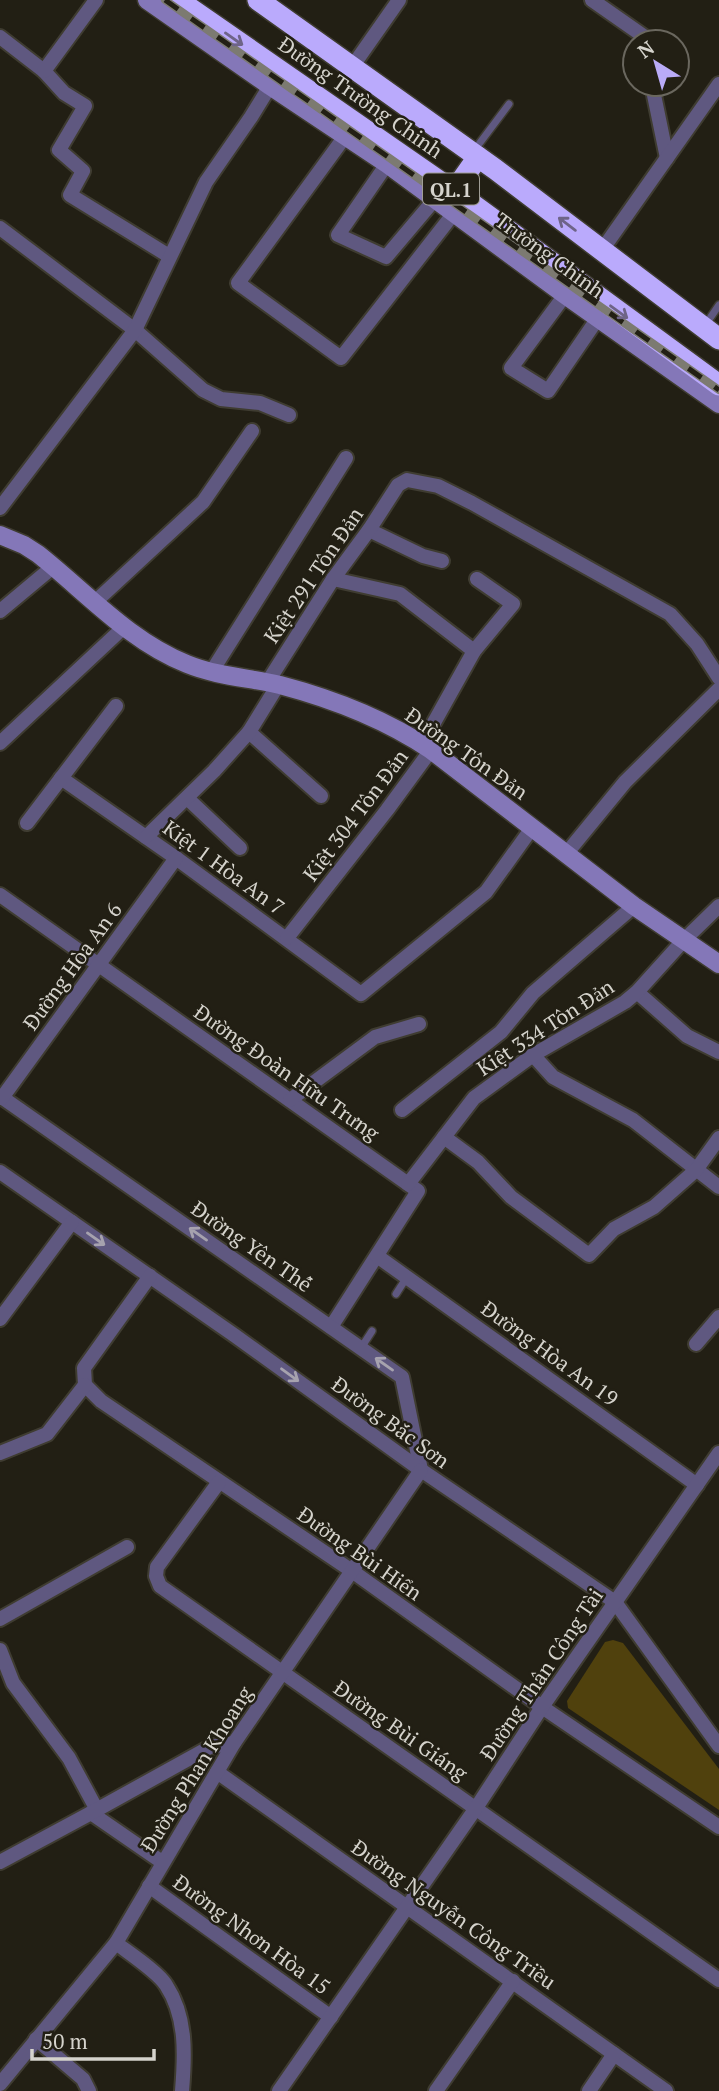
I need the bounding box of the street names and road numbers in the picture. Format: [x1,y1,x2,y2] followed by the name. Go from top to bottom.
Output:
[273,30,449,164] street label: Đường Trường Chinh
[423,174,479,204] road number: QL.1
[490,206,610,304] street label: Trường Chinh
[257,501,369,648] street label: Kiệt 291 Tôn Đản
[400,700,534,806] street label: Đường Tôn Đản
[296,743,414,887] street label: Kiệt 304 Tôn Đản
[158,813,290,921] street label: Kiệt 1 Hòa An 7
[16,897,128,1035] street label: Đường Hòa An 6
[471,972,619,1082] street label: Kiệt 334 Tôn Đản
[189,997,386,1147] street label: Đường Đoàn Hữu Trưng
[186,1194,318,1298] street label: Đường Yên Thế
[476,1294,624,1412] street label: Đường Hòa An 19
[326,1370,456,1475] street label: Đường Bắc Sơn
[292,1500,428,1607] street label: Đường Bùi Hiển
[473,1582,609,1766] street label: Đường Thân Công Tài
[329,1673,474,1787] street label: Đường Bùi Giáng
[134,1680,259,1857] street label: Đường Phan Khoang
[346,1833,562,1995] street label: Đường Nguyễn Công Triều
[168,1868,336,2000] street label: Đường Nhơn Hòa 15

